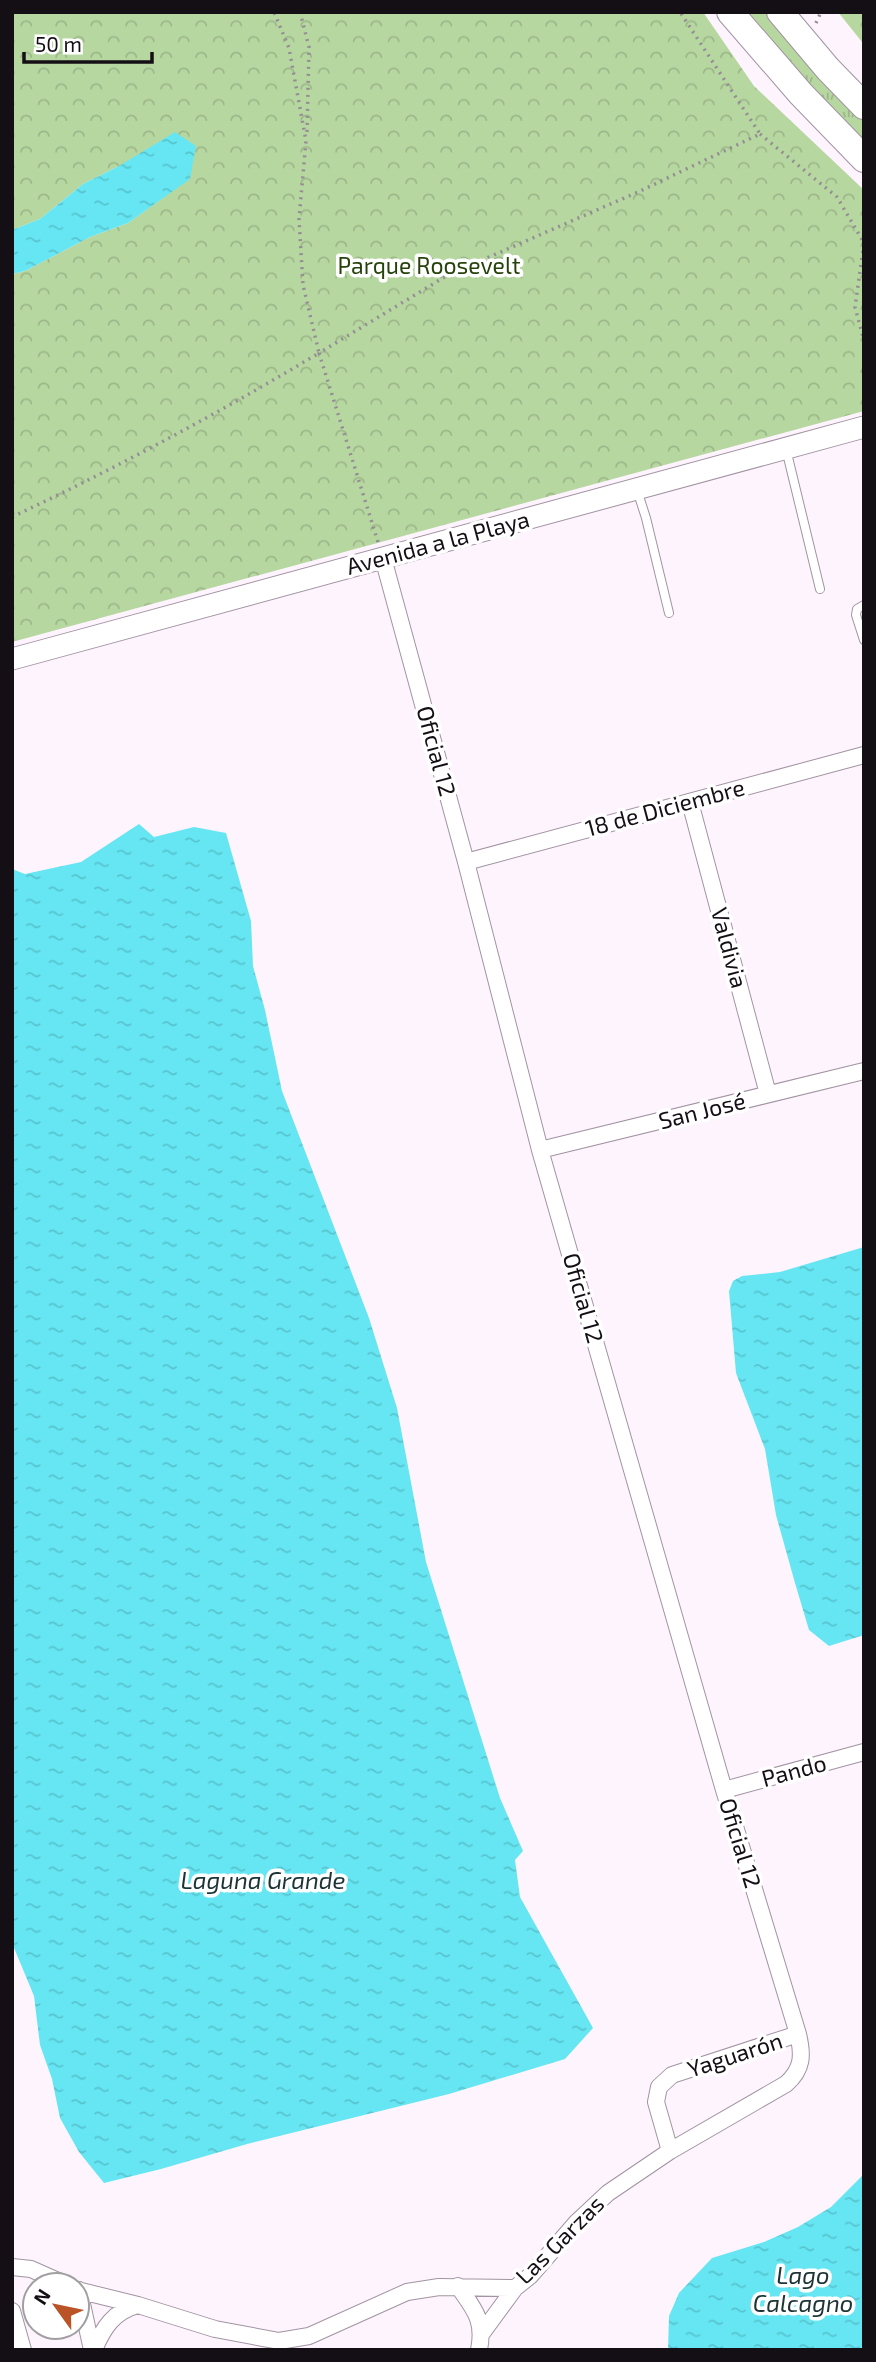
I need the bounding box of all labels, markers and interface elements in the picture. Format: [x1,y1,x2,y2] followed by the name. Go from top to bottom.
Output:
[24,21,152,65] scale bar
[35,31,82,56] text: 50 m
[338,251,521,279] park label: Parque Roosevelt
[343,504,532,580] street label: Avenida a la Playa
[411,703,462,799] street label: Oficial 12
[582,772,747,842] street label: 18 de Diciembre
[706,904,754,991] street label: Valdivia
[655,1086,748,1134] street label: San José
[558,1249,610,1346] street label: Oficial 12
[758,1748,829,1792] street label: Pando
[714,1794,768,1891] street label: Oficial 12
[181,1865,346,1894] water label: Laguna Grande
[684,2026,786,2083] street label: Yaguarón
[509,2189,609,2289] street label: Las Garzas
[753,2260,853,2317] water label: Lago Calcagno
[21,2271,91,2341] north arrow
[28,2284,55,2308] text: N

